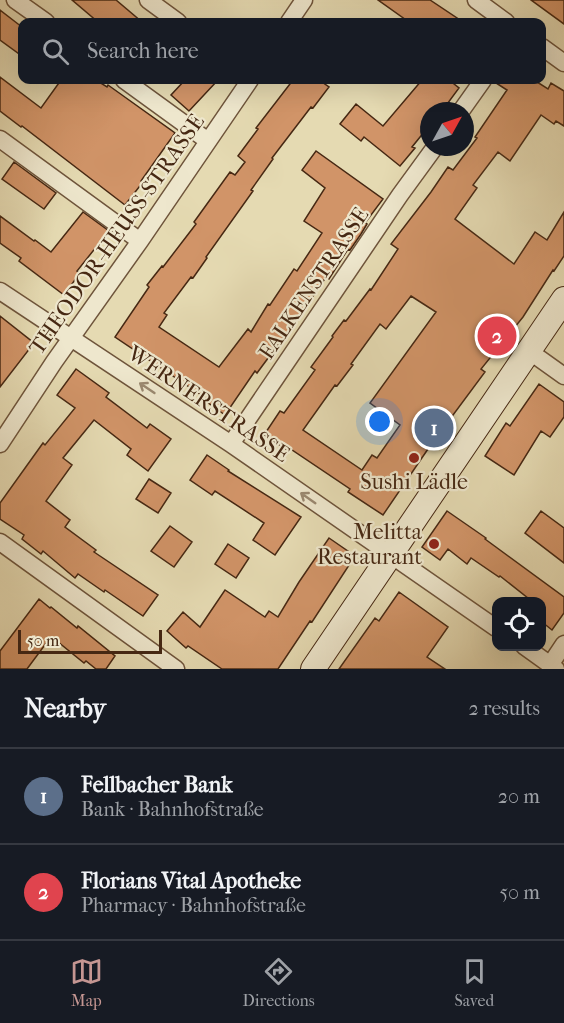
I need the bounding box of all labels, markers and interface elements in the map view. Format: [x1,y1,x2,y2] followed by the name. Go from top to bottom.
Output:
[18,18,546,84] search box
[39,35,72,68] icon: search
[87,38,199,64] text: Search here
[420,102,474,156] north arrow
[24,109,210,360] street label: THEODOR-HEUSS-STRASSE
[253,203,374,364] street label: FALKENSTRASSE
[478,314,516,358] pin: 2
[122,339,294,468] street label: WERNERSTRASSE
[139,382,156,394] one-way arrow
[414,406,454,450] pin: 1
[365,407,394,436] your location
[407,451,421,465] marker: Sushi Lädle
[360,469,468,495] place label: Sushi Lädle
[301,492,317,504] one-way arrow
[317,519,423,570] place label: Melitta Restaurant
[427,537,441,551] marker: Melitta Restaurant
[492,597,546,651] map controls
[492,597,546,651] button: locate
[18,627,162,654] scale bar
[27,631,59,650] text: 50 m
[24,693,106,724] text: Nearby
[469,697,540,720] text: 2 results
[81,772,233,798] text: Fellbacher Bank
[40,785,47,808] text: 1
[498,785,540,808] text: 20 m
[81,798,264,821] text: Bank · Bahnhofstraße
[81,868,301,894] text: Florians Vital Apotheke
[38,881,49,904] text: 2
[499,881,540,904] text: 50 m
[81,894,306,917] text: Pharmacy · Bahnhofstraße
[70,955,103,1010] tab: Map
[243,955,315,1010] tab: Directions
[454,955,494,1010] tab: Saved

